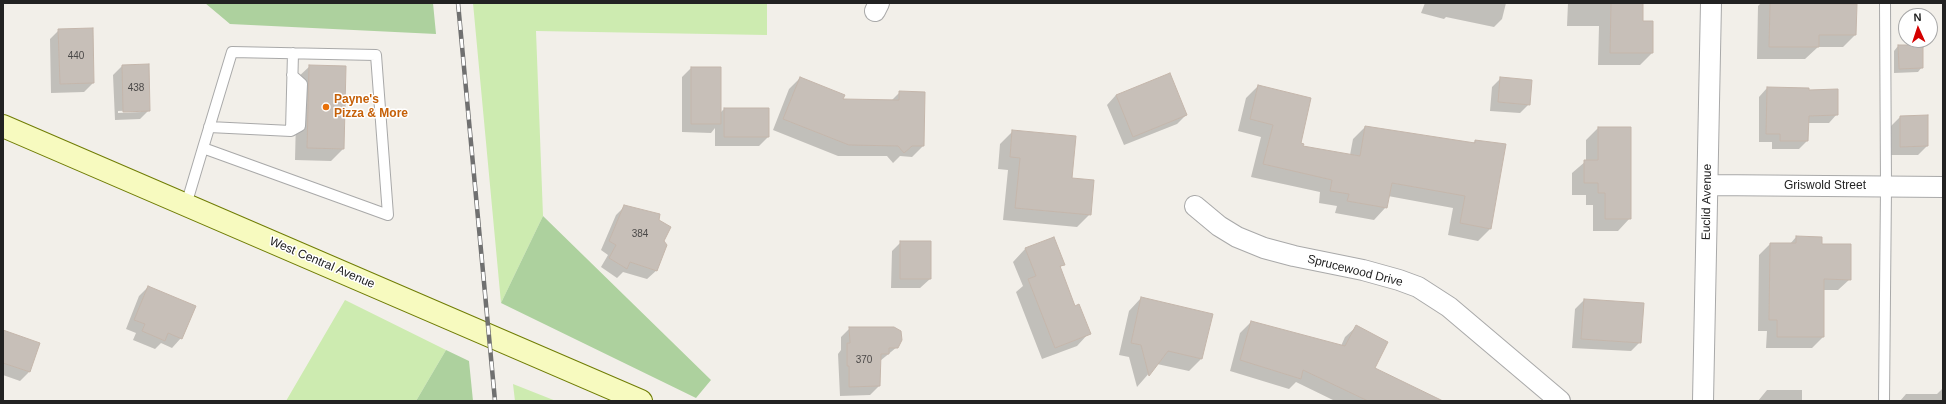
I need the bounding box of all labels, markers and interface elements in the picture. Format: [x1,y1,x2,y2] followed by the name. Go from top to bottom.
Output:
[1898,8,1938,48] north arrow
[1913,11,1922,23] text: N
[68,50,84,62] house number: 440
[128,82,144,94] house number: 438
[334,93,408,121] place label: Payne's Pizza & More
[321,102,331,112] marker: Payne's Pizza & More
[1699,164,1715,240] street label: Euclid Avenue
[1784,179,1866,193] street label: Griswold Street
[632,228,648,240] house number: 384
[267,234,377,292] street label: West Central Avenue
[1306,252,1404,290] street label: Sprucewood Drive
[856,354,872,366] house number: 370

